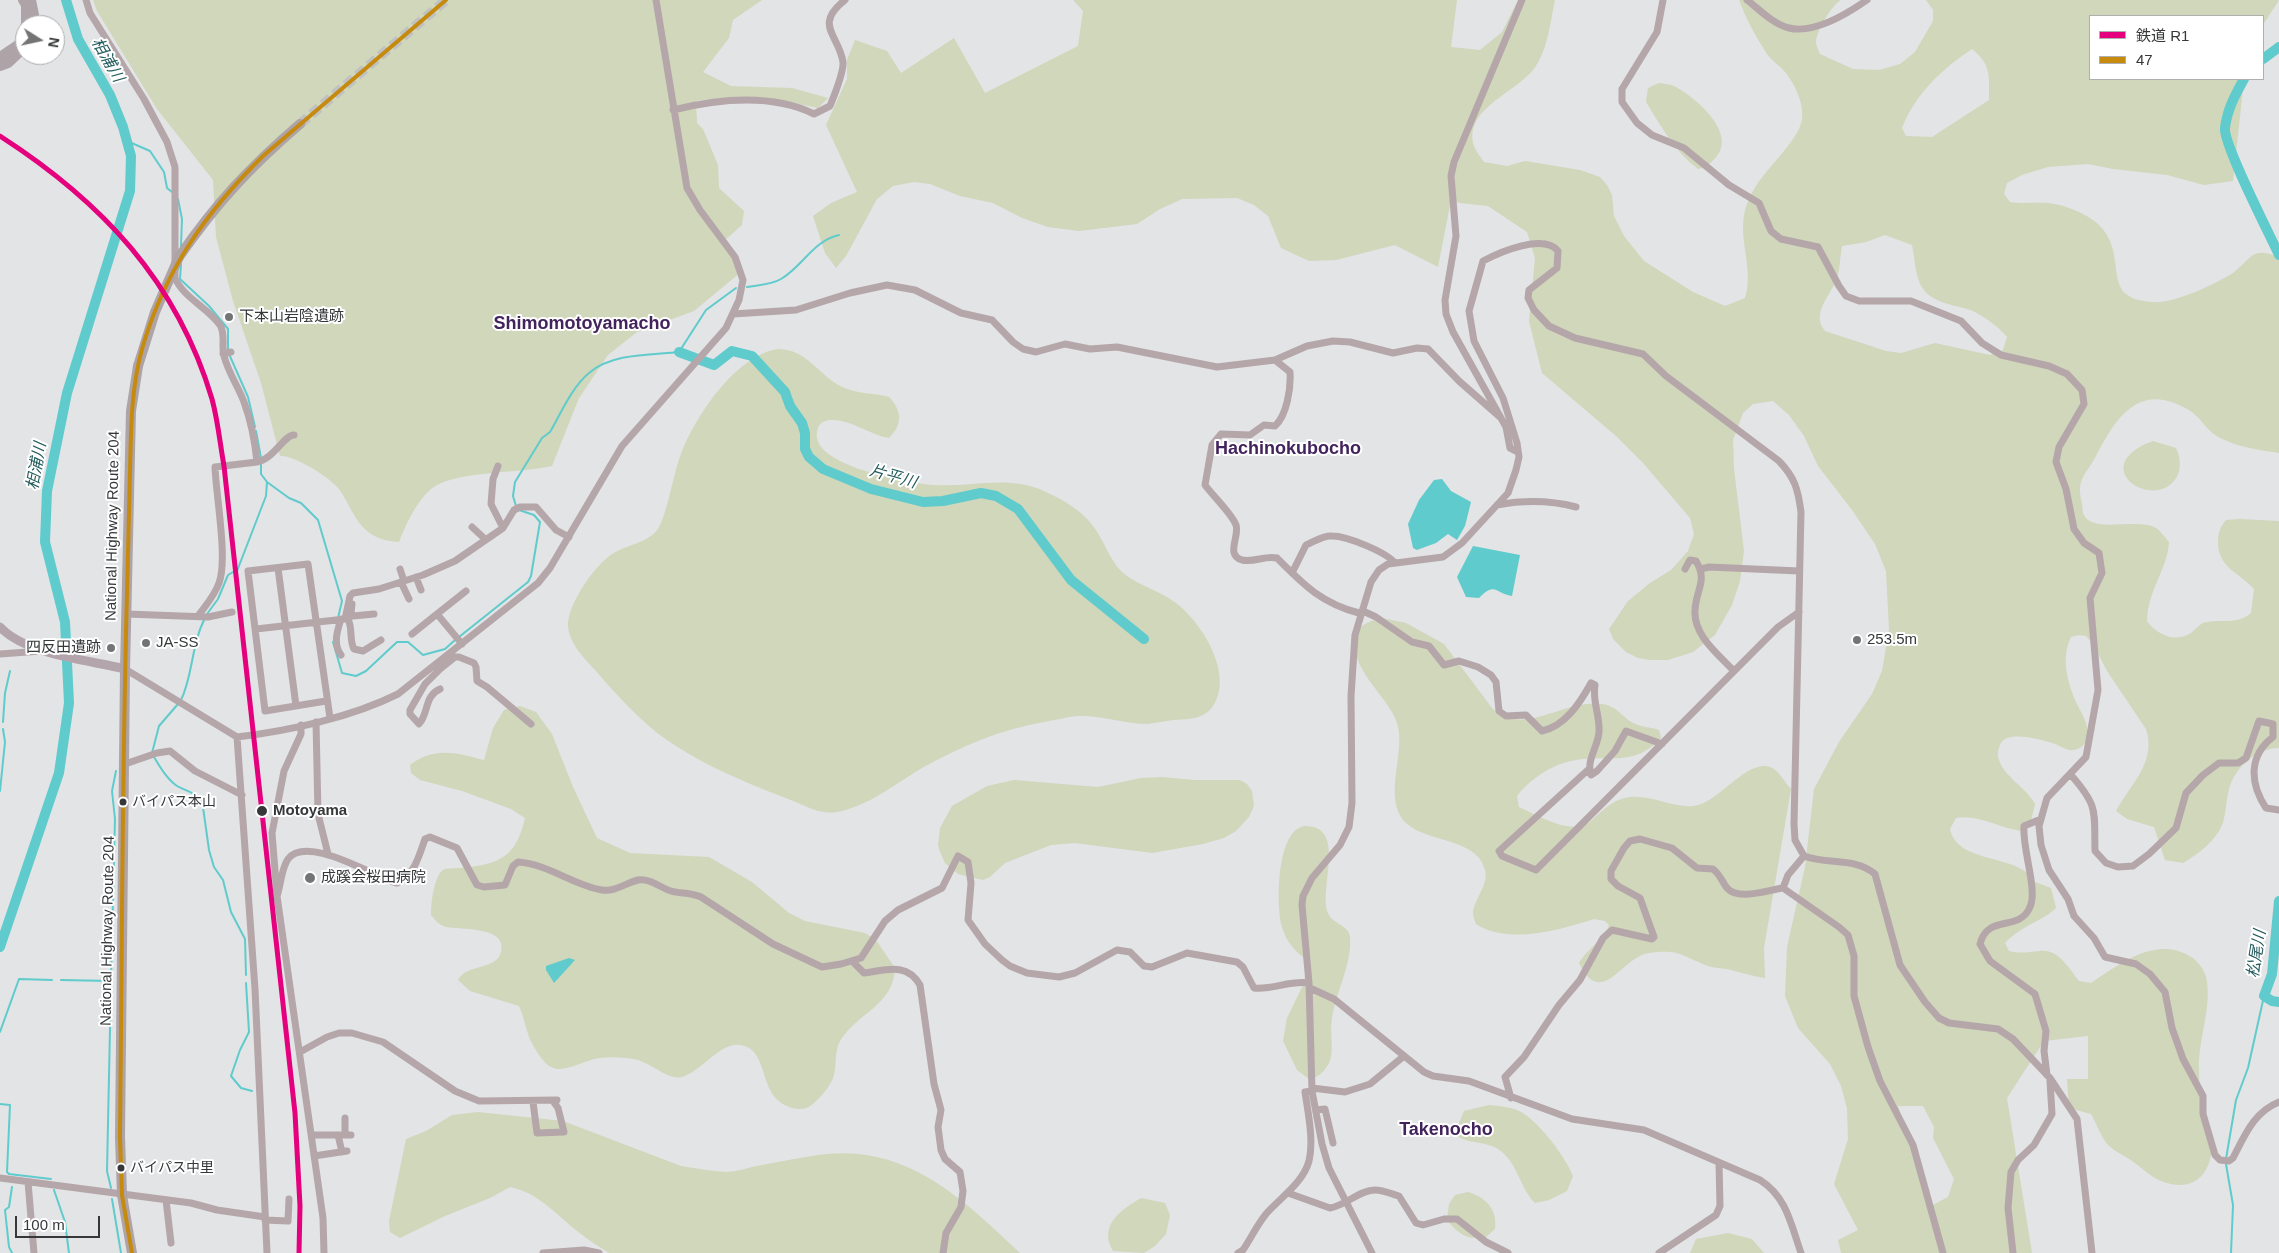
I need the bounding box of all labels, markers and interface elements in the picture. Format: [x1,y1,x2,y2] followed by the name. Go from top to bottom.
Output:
[15,15,65,65] north arrow
[2089,15,2264,80] legend
[2136,27,2189,44] text: 鉄道 R1
[87,34,127,86] water label: 相浦川
[45,36,63,49] text: N
[2136,51,2153,68] text: 47
[239,308,344,326] place label: 下本山岩陰遺跡
[223,311,235,323] marker: 下本山岩陰遺跡
[493,313,671,335] district label: Shimomotoyamacho
[102,431,124,621] street label: National Highway Route 204
[1215,438,1361,460] district label: Hachinokubocho
[23,441,51,491] water label: 相浦川
[867,461,919,493] water label: 片平川
[1867,631,1917,649] place label: 253.5m
[156,634,199,652] place label: JA-SS
[1851,634,1863,646] marker: 253.5m
[140,637,152,649] marker: JA-SS
[26,639,101,657] place label: 四反田遺跡
[105,642,117,654] marker: 四反田遺跡
[132,794,216,810] place label: バイパス本山
[118,797,128,807] marker: バイパス本山
[273,802,347,820] place label: Motoyama
[255,804,269,818] marker: Motoyama
[97,836,119,1026] street label: National Highway Route 204
[321,869,426,887] place label: 成蹊会桜田病院
[303,871,317,885] marker: 成蹊会桜田病院
[2244,929,2270,979] water label: 松尾川
[1399,1119,1493,1141] district label: Takenocho
[130,1160,214,1176] place label: バイパス中里
[116,1163,126,1173] marker: バイパス中里
[18,1206,102,1238] scale bar
[23,1216,65,1233] text: 100 m

